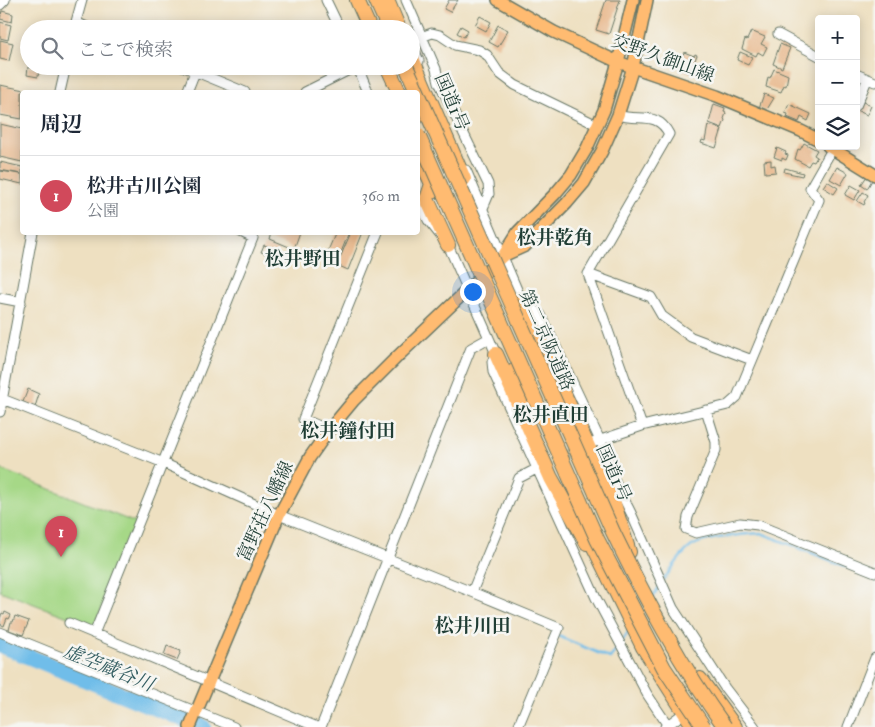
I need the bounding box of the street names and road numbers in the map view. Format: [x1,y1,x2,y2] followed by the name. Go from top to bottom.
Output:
[608,29,718,88] street label: 交野久御山線
[429,70,474,135] street label: 国道1号
[514,286,579,394] street label: 第二京阪道路
[591,441,636,505] street label: 国道1号
[232,457,299,565] street label: 富野荘八幡線

